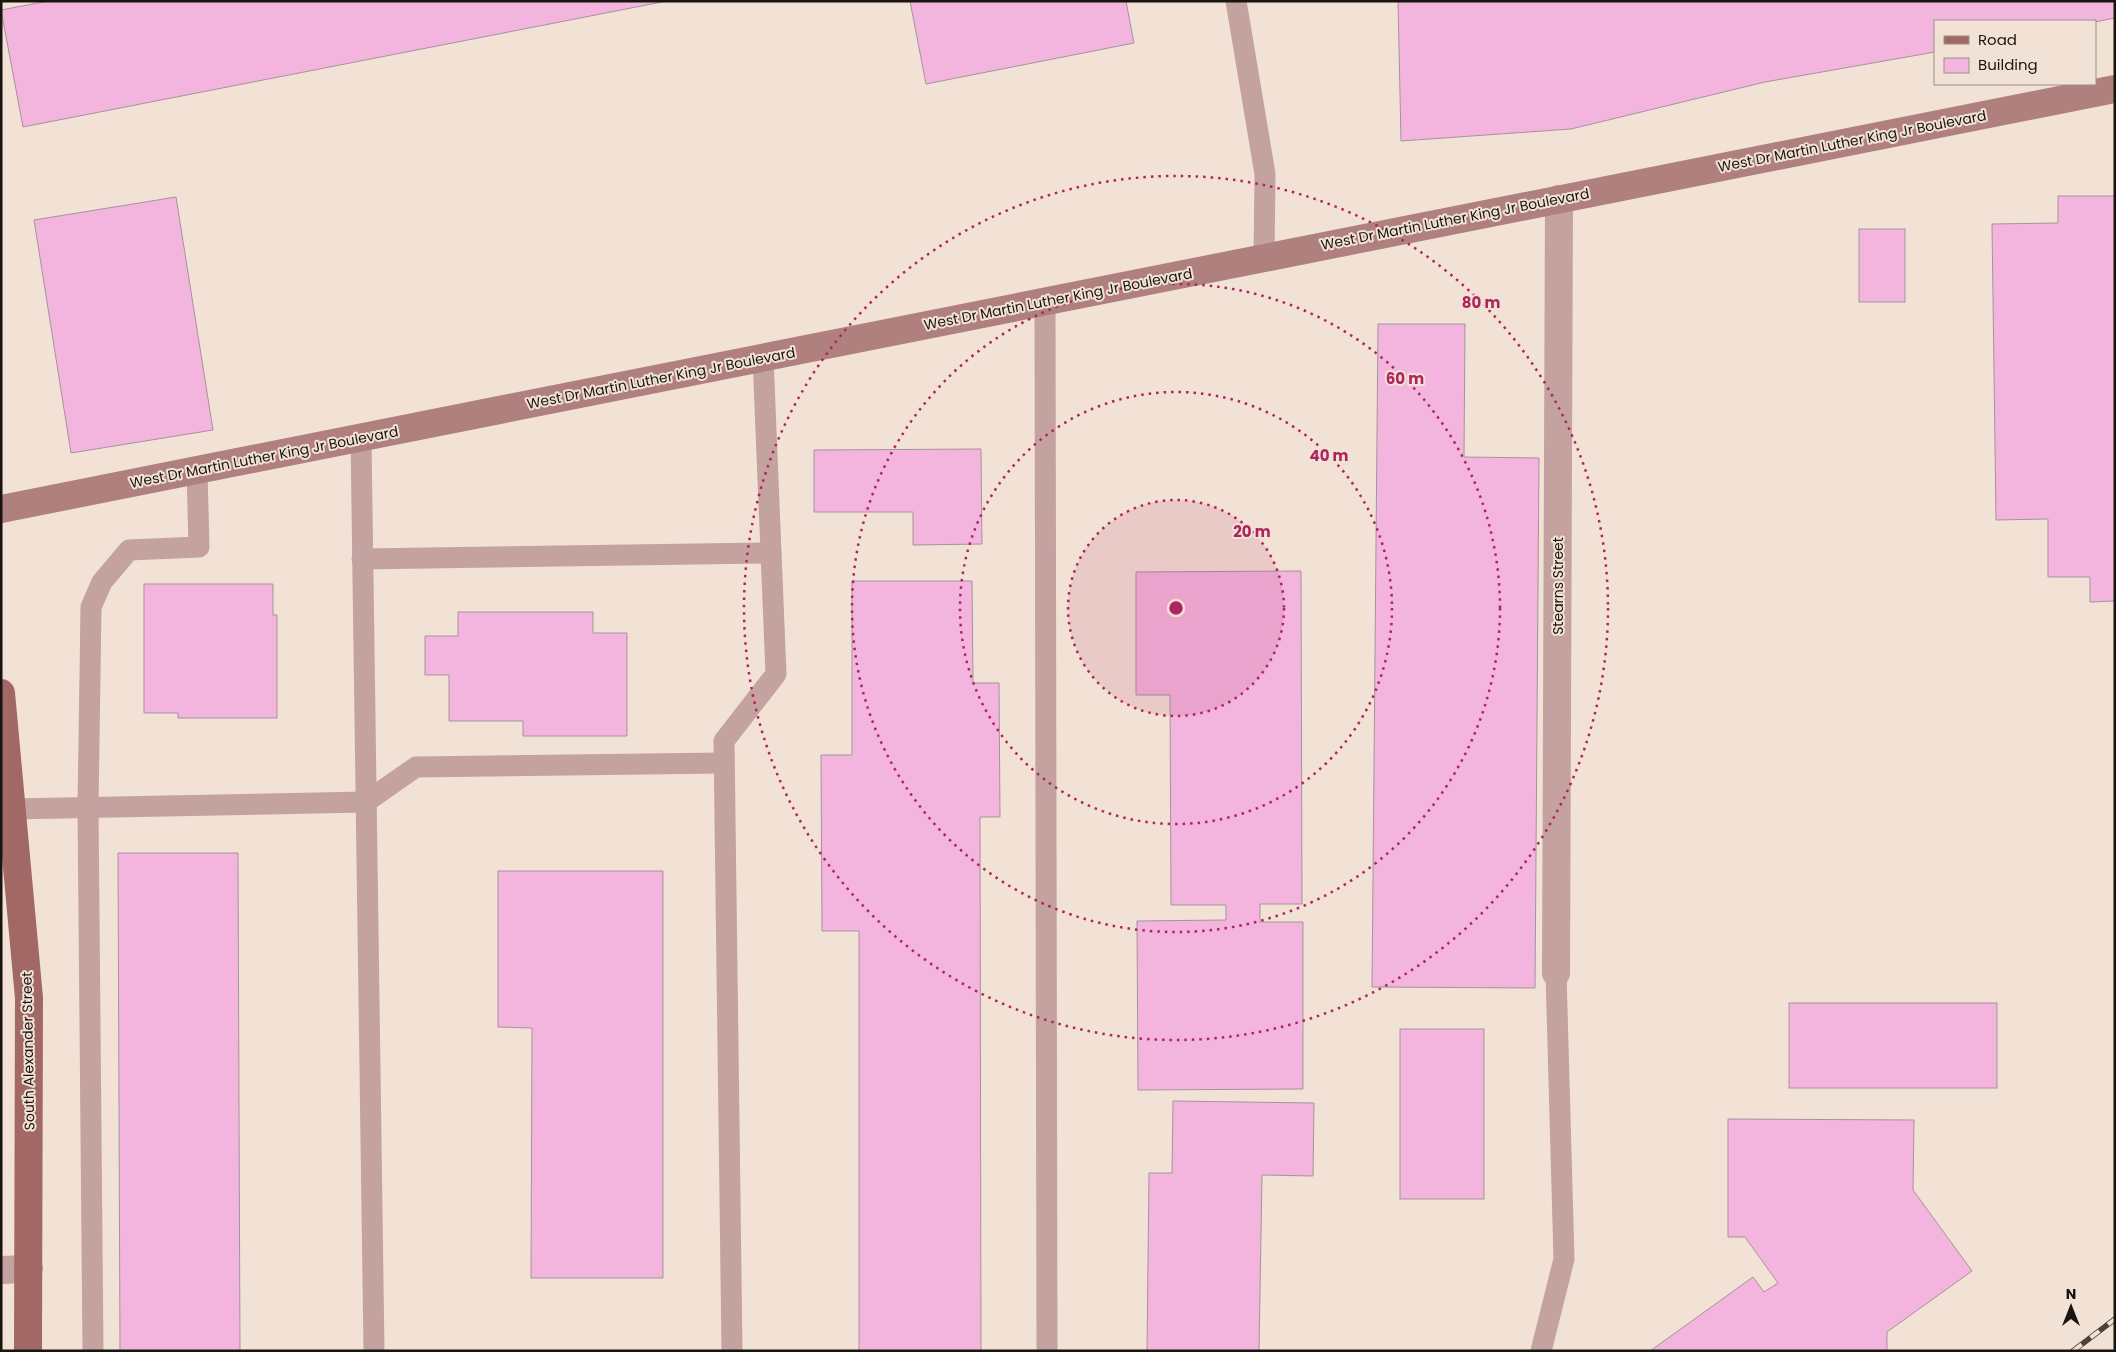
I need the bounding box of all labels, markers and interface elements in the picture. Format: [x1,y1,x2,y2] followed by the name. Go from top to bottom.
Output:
[1934,20,2096,85] legend
[1978,29,2017,50] text: Road
[1978,54,2038,75] text: Building
[1716,105,1988,177] street label: West Dr Martin Luther King Jr Boulevard
[1319,183,1591,255] street label: West Dr Martin Luther King Jr Boulevard
[922,263,1194,335] street label: West Dr Martin Luther King Jr Boulevard
[1462,292,1500,313] text: 80 m
[525,342,797,414] street label: West Dr Martin Luther King Jr Boulevard
[1386,368,1424,389] text: 60 m
[128,421,400,493] street label: West Dr Martin Luther King Jr Boulevard
[1309,445,1349,466] text: 40 m
[1233,521,1271,542] text: 20 m
[1548,537,1568,635] street label: Stearns Street
[1167,599,1185,617] centre of rings
[17,971,39,1131] street label: South Alexander Street
[2046,1282,2096,1332] north arrow
[2066,1284,2076,1304] text: N

